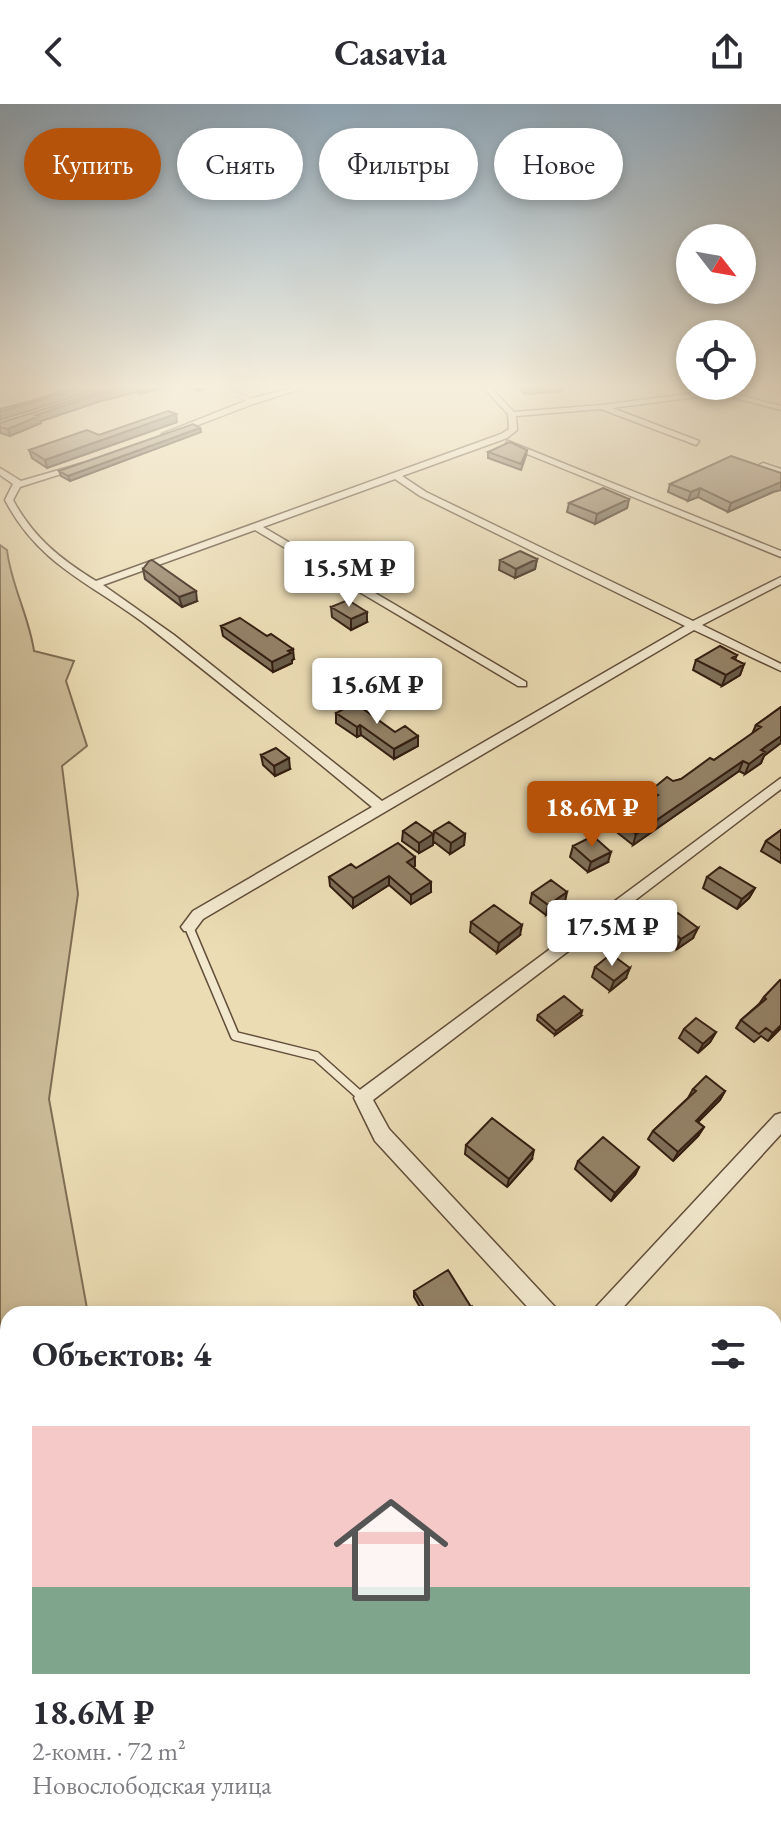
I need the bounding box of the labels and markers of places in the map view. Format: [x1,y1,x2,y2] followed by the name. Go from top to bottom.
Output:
[275,541,423,609] pin: 15.5M ₽
[303,658,451,726] pin: 15.6M ₽
[518,781,666,849] pin: 18.6M ₽
[538,900,686,968] pin: 17.5M ₽

